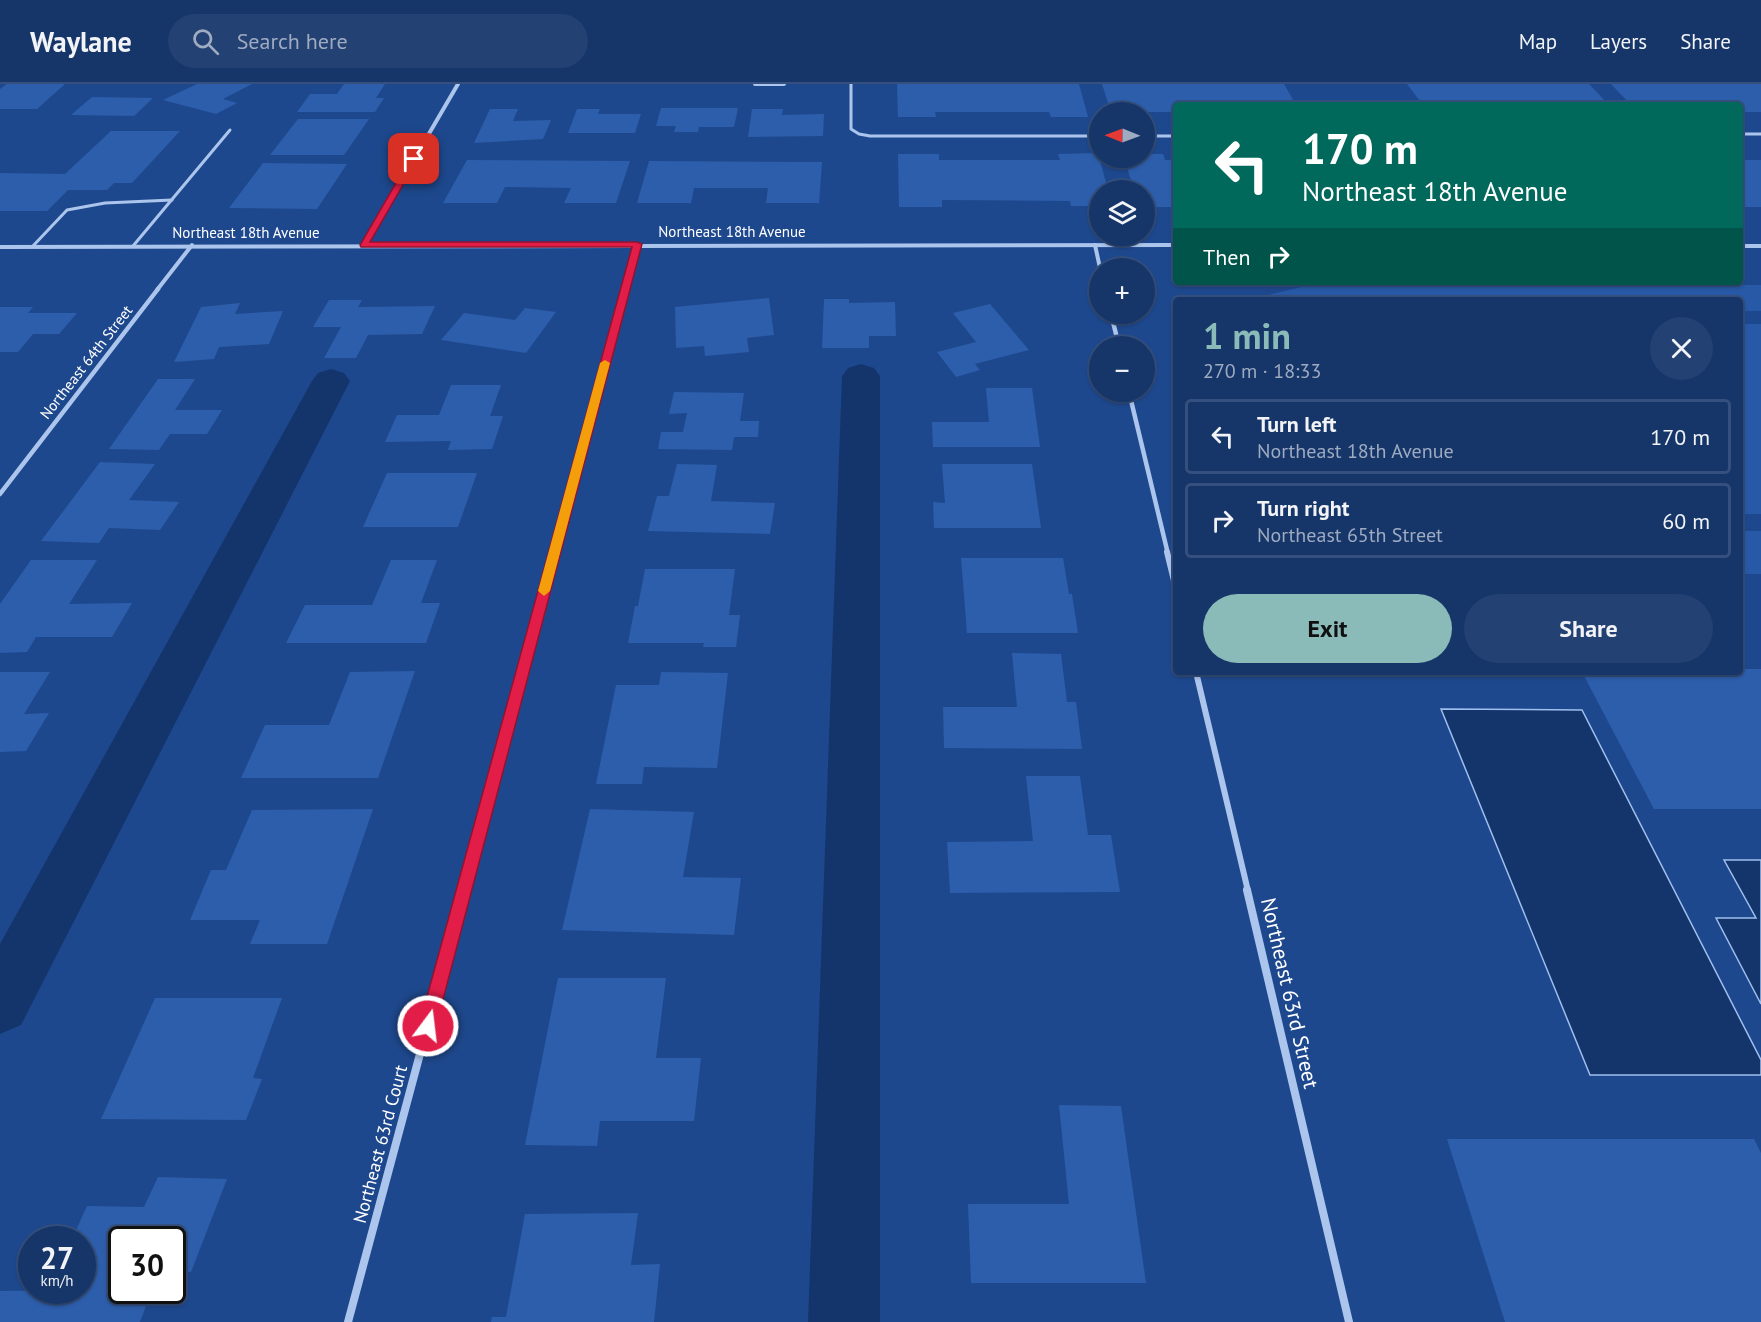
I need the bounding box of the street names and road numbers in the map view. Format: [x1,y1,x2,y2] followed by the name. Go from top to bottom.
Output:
[658,222,806,241] street label: Northeast 18th Avenue
[172,223,320,242] street label: Northeast 18th Avenue
[36,301,136,423] street label: Northeast 64th Street
[1255,895,1325,1091] street label: Northeast 63rd Street
[348,1062,412,1226] street label: Northeast 63rd Court

